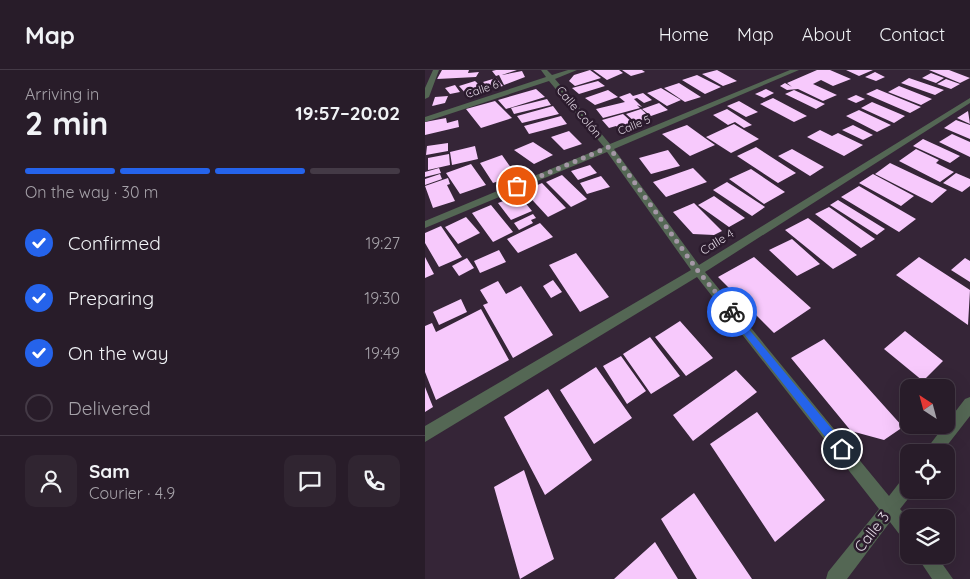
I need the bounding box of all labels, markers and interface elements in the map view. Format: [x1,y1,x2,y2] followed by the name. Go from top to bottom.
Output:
[25,20,75,50] text: Map
[659,23,709,46] text: Home
[737,23,774,46] text: Map
[802,23,852,46] text: About
[880,23,945,46] text: Contact
[464,77,500,101] street label: Calle 6
[554,83,605,140] street label: Calle Colón
[25,84,99,104] text: Arriving in
[295,101,400,125] text: 19:57–20:02
[25,103,108,143] text: 2 min
[616,112,652,138] street label: Calle 5
[496,165,538,207] pin
[503,172,531,200] icon: bag
[25,182,158,202] text: On the way · 30 m
[697,225,736,258] street label: Calle 4
[25,229,53,257] icon: check
[68,231,161,255] text: Confirmed
[365,233,400,253] text: 19:27
[25,284,53,312] icon: check
[68,286,154,310] text: Preparing
[707,287,757,337] courier
[364,288,400,308] text: 19:30
[718,298,746,326] icon: bike
[25,339,53,367] icon: check
[68,341,169,365] text: On the way
[365,343,400,363] text: 19:49
[900,379,955,434] north arrow
[900,379,955,564] map controls
[68,396,151,420] text: Delivered
[821,428,863,470] pin
[828,435,856,463] icon: home
[900,444,955,499] button: locate
[25,455,77,507] button: person
[284,455,336,507] button: chat
[348,455,400,507] button: phone
[89,459,130,483] text: Sam
[89,483,175,503] text: Courier · 4.9
[850,508,893,556] street label: Calle 3
[900,509,955,564] button: layers

